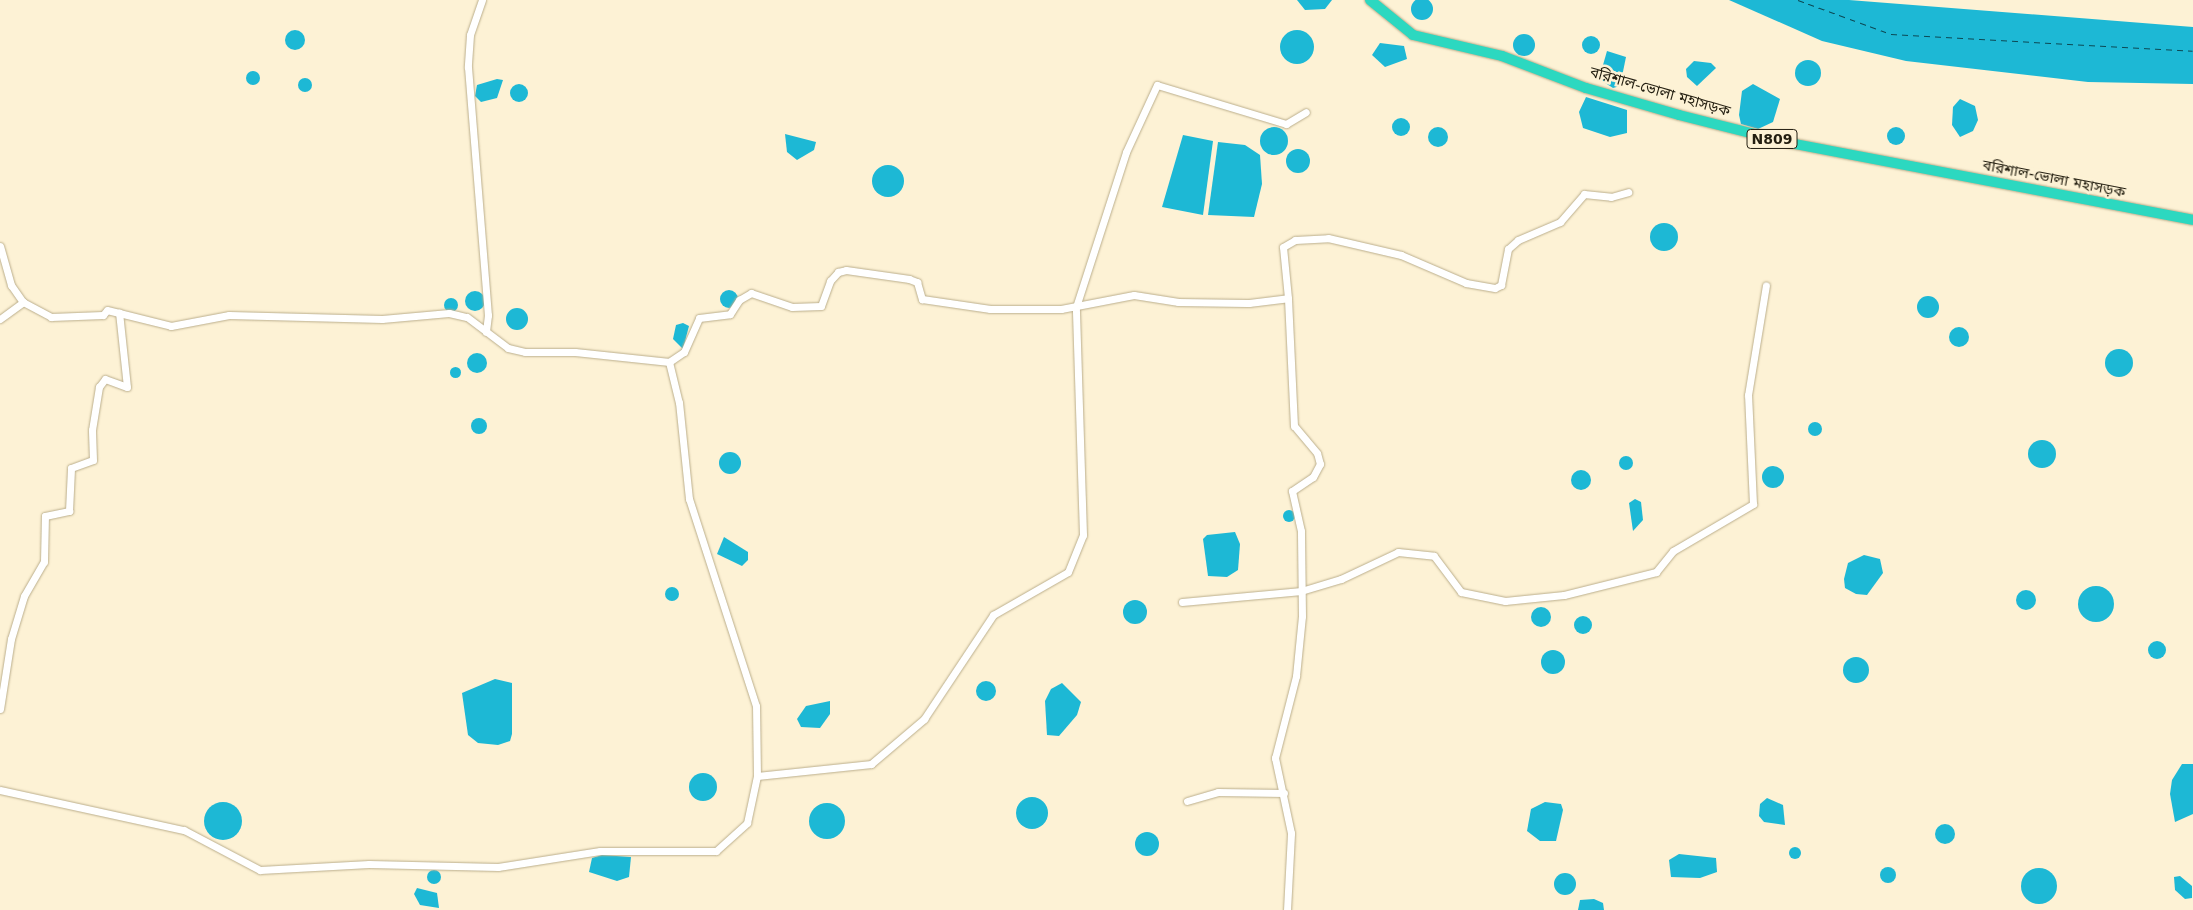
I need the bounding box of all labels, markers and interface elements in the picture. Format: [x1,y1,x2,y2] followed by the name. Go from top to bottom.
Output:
[1588,63,1732,121] street label: বরিশাল-ভোলা মহাসড়ক
[1746,128,1798,150] road number: N809
[1981,156,2127,202] street label: বরিশাল-ভোলা মহাসড়ক

